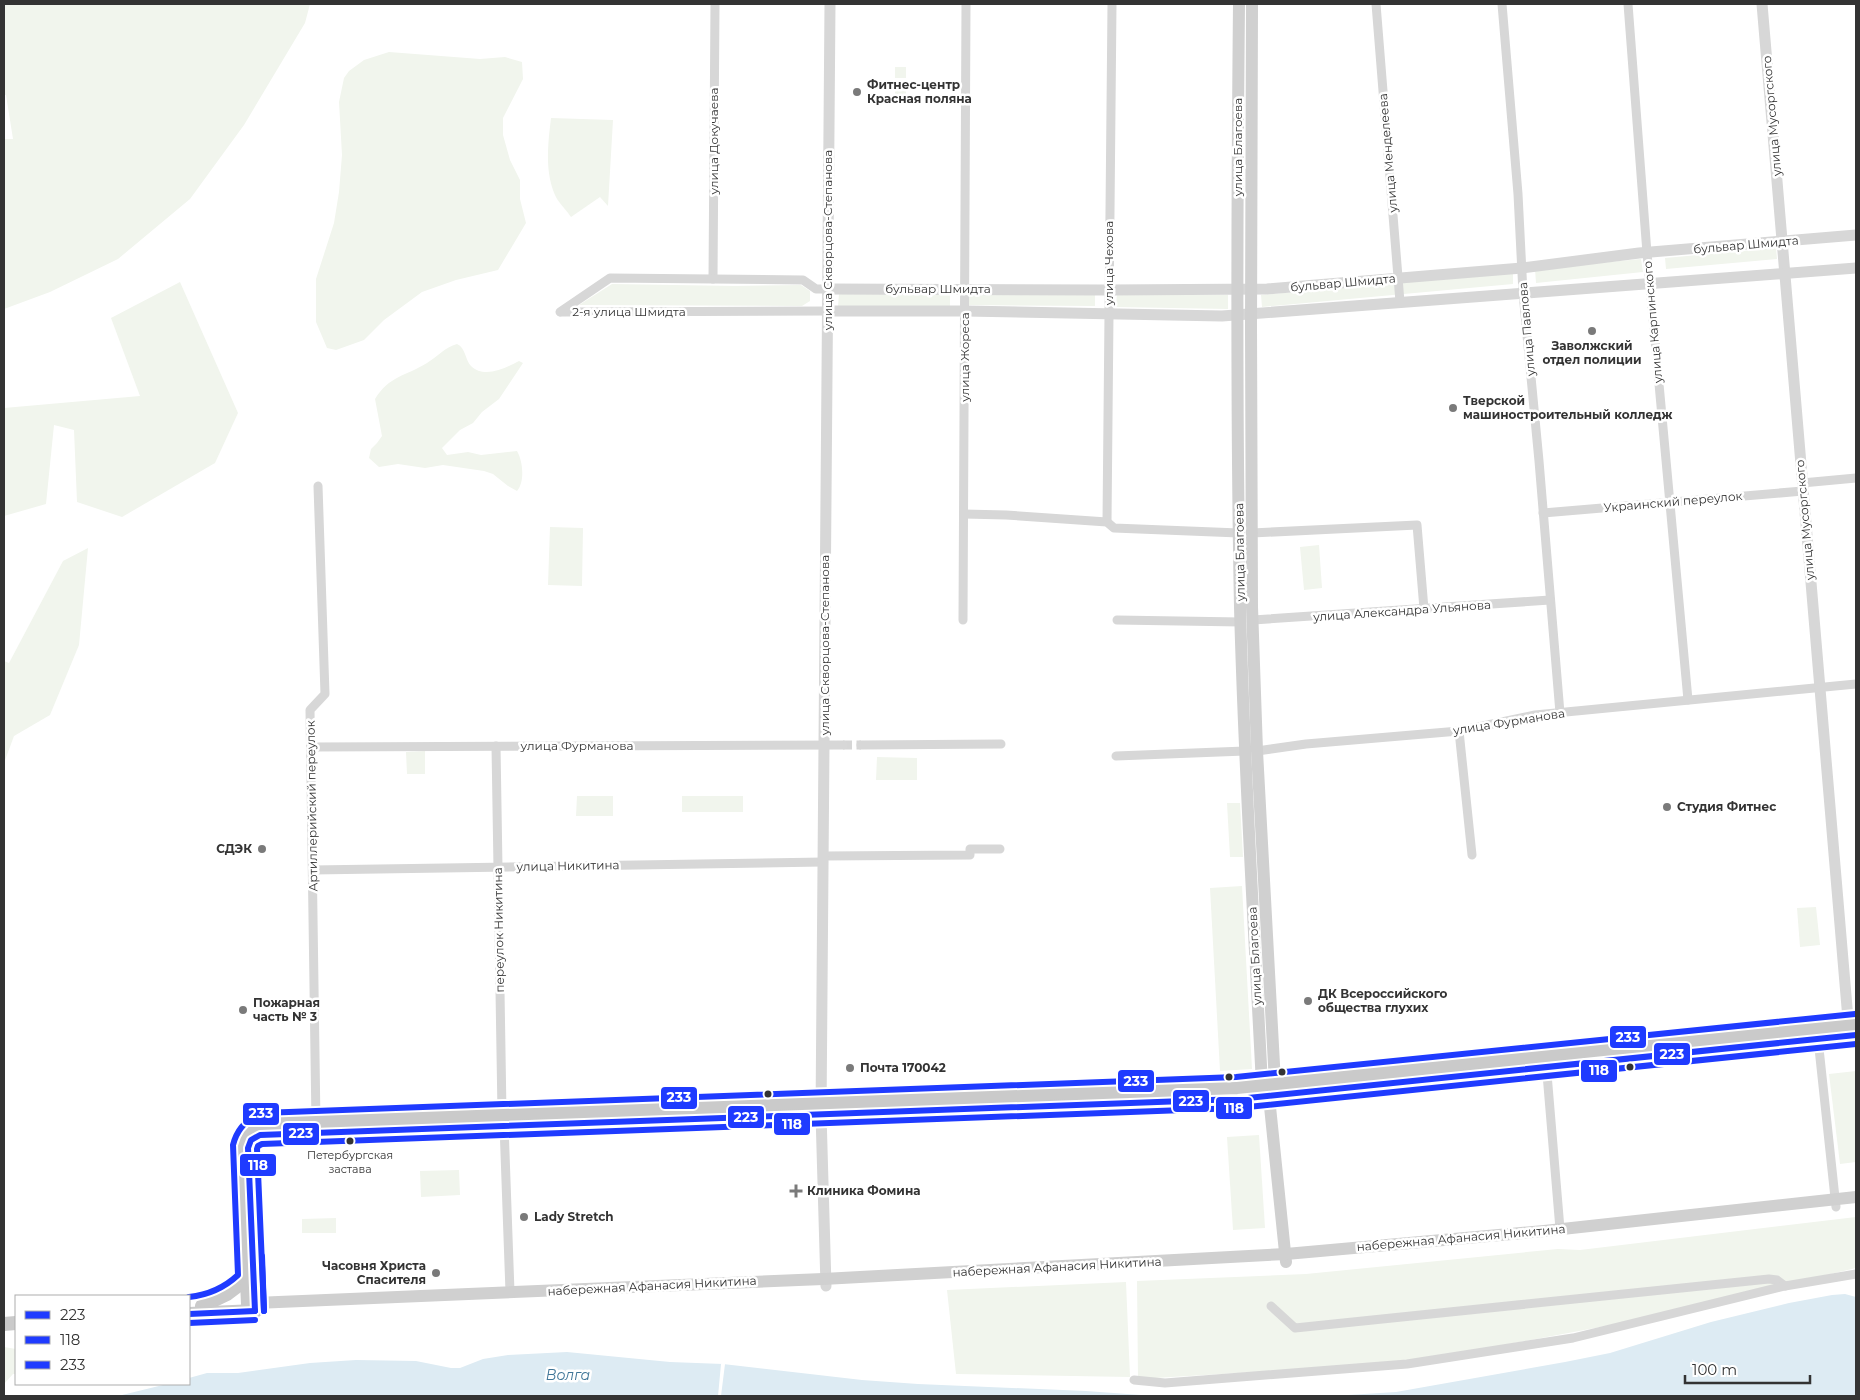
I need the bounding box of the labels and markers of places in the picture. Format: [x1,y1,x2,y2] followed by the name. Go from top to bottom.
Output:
[867,77,972,106] place label: Фитнес-центр Красная поляна
[851,86,863,98] marker: Фитнес-центр Красная поляна
[1586,325,1598,337] marker: Заволжский отдел полиции
[1543,338,1642,367] place label: Заволжский отдел полиции
[1463,393,1673,422] place label: Тверской машиностроительный колледж
[1447,402,1459,414] marker: Тверской машиностроительный колледж
[1677,799,1776,814] place label: Студия Фитнес
[1661,801,1673,813] marker: Студия Фитнес
[216,841,252,856] place label: СДЭК
[256,843,268,855] marker: СДЭК
[1318,986,1448,1015] place label: ДК Всероссийского общества глухих
[253,995,320,1024] place label: Пожарная часть № 3
[1302,995,1314,1007] marker: ДК Всероссийского общества глухих
[237,1004,249,1016] marker: Пожарная часть № 3
[860,1060,946,1075] place label: Почта 170042
[844,1062,856,1074] marker: Почта 170042
[1625,1062,1635,1072] unlabelled marker
[1277,1067,1287,1077] unlabelled marker
[1224,1072,1234,1082] unlabelled marker
[763,1089,773,1099] unlabelled marker
[345,1136,355,1146] marker: Петербургская застава
[307,1148,393,1176] place label: Петербургская застава
[807,1183,920,1198] place label: Клиника Фомина
[789,1184,803,1198] marker: Клиника Фомина
[534,1209,614,1224] place label: Lady Stretch
[518,1211,530,1223] marker: Lady Stretch
[322,1258,426,1287] place label: Часовня Христа Спасителя
[430,1267,442,1279] marker: Часовня Христа Спасителя

